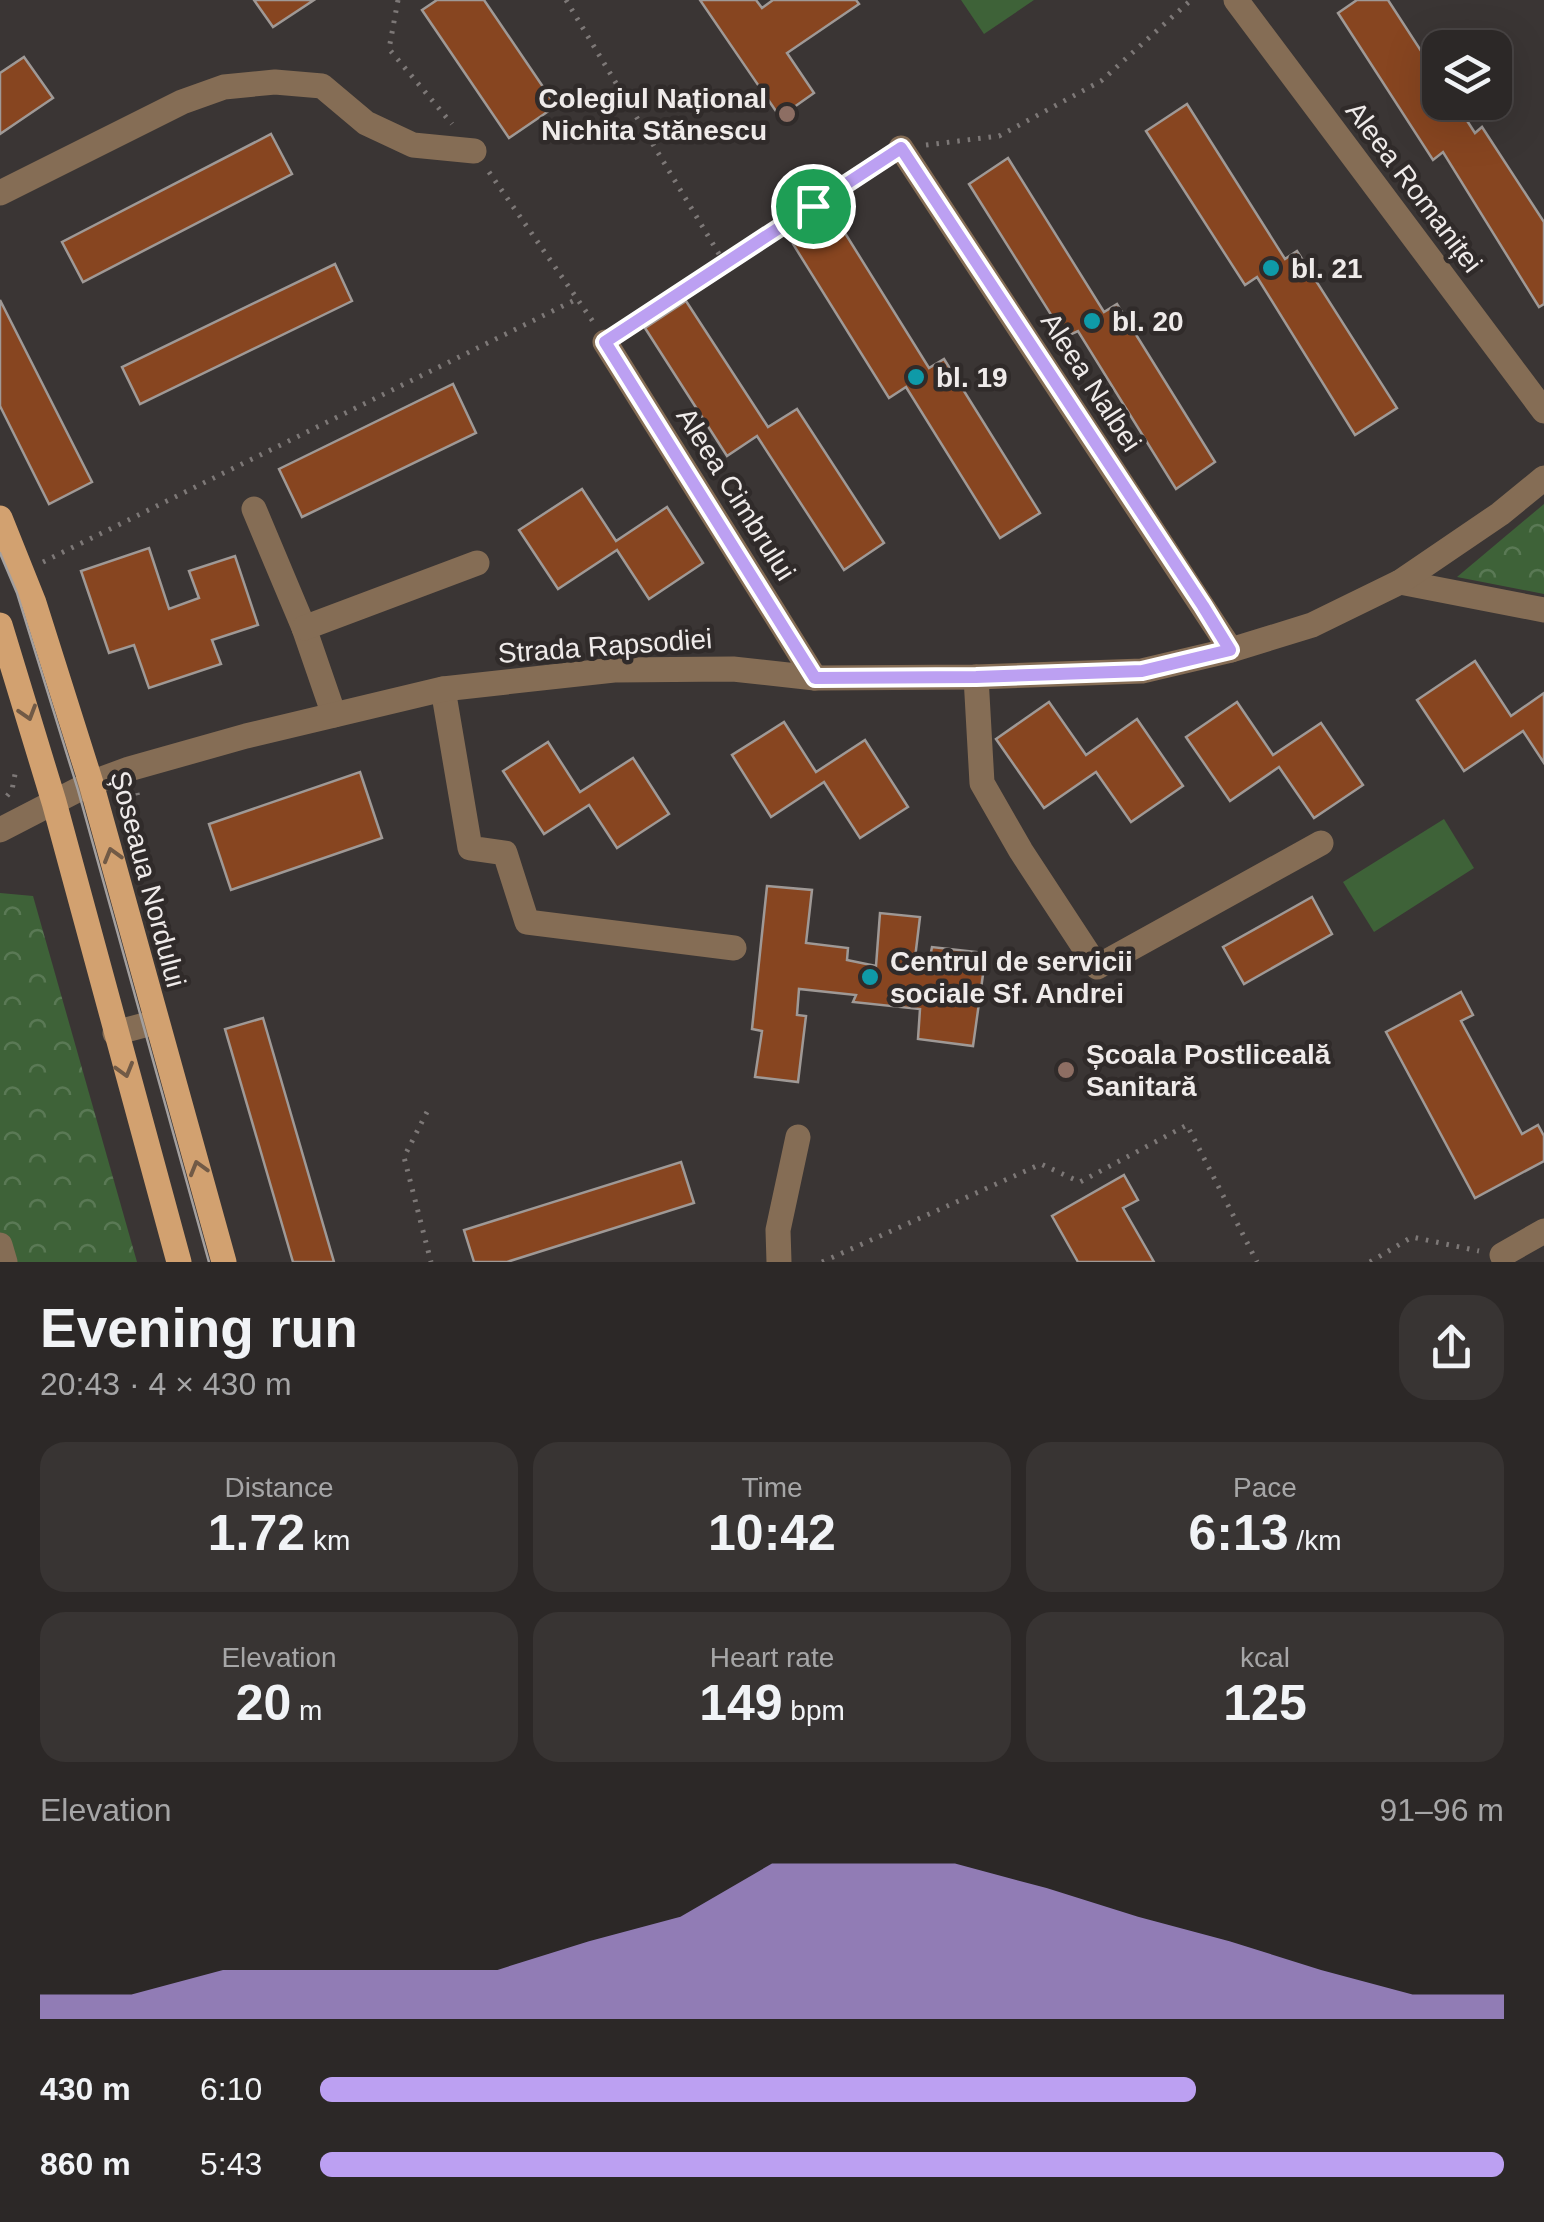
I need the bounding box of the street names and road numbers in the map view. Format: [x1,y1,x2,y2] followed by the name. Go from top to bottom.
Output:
[1340,96,1488,278] street label: Aleea Romaniței
[1035,307,1147,457] street label: Aleea Nalbei
[670,402,802,586] street label: Aleea Cimbrului
[497,623,713,669] street label: Strada Rapsodiei
[104,767,192,991] street label: Șoseaua Nordului

